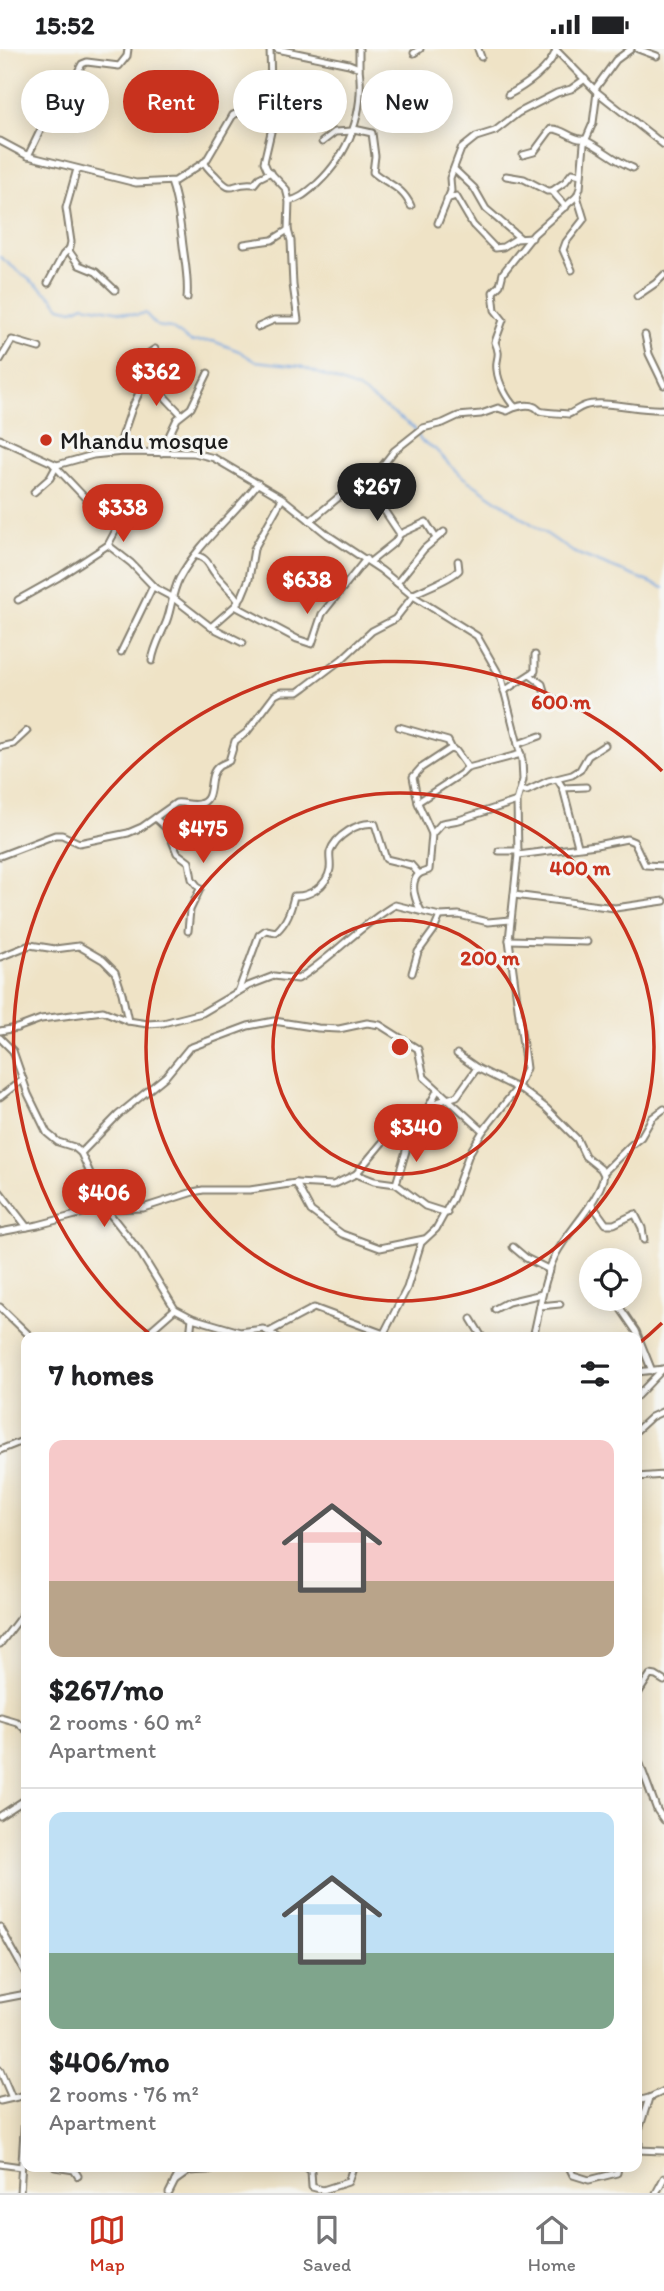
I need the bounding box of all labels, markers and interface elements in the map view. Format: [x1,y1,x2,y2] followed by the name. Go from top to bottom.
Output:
[35,9,94,41] text: 15:52
[21,70,109,133] chip: Buy
[123,70,219,133] chip: Rent
[233,70,347,133] chip: Filters
[361,70,453,133] chip: New
[115,349,197,408] pin: $362
[132,357,180,385] text: $362
[60,426,229,455] place label: Mhandu mosque
[38,432,54,448] marker: Mhandu mosque
[336,463,418,523] pin: $267
[353,472,401,500] text: $267
[82,484,164,544] pin: $338
[98,493,148,521] text: $338
[266,557,348,616] pin: $638
[283,565,331,593] text: $638
[531,689,591,714] text: 600 m
[162,805,244,865] pin: $475
[179,814,227,842] text: $475
[550,855,611,880] text: 400 m
[460,945,520,970] text: 200 m
[388,1035,412,1059] centre of rings
[375,1105,457,1164] pin: $340
[390,1113,442,1141] text: $340
[63,1169,145,1229] pin: $406
[78,1178,130,1206] text: $406
[579,1248,642,1311] map controls
[579,1248,642,1311] button: locate
[576,1355,614,1393] icon: filters
[49,1356,154,1393] text: 7 homes
[269,1485,395,1611] icon: home
[49,1671,164,1708] text: $267/mo
[49,1708,202,1736] text: 2 rooms · 60 m²
[49,1736,156,1764] text: Apartment
[269,1857,395,1983] icon: home
[49,2043,170,2080] text: $406/mo
[49,2080,199,2108] text: 2 rooms · 76 m²
[49,2108,156,2136] text: Apartment
[88,2211,126,2276] tab: Map
[303,2211,351,2276] tab: Saved
[528,2211,576,2276] tab: Home

